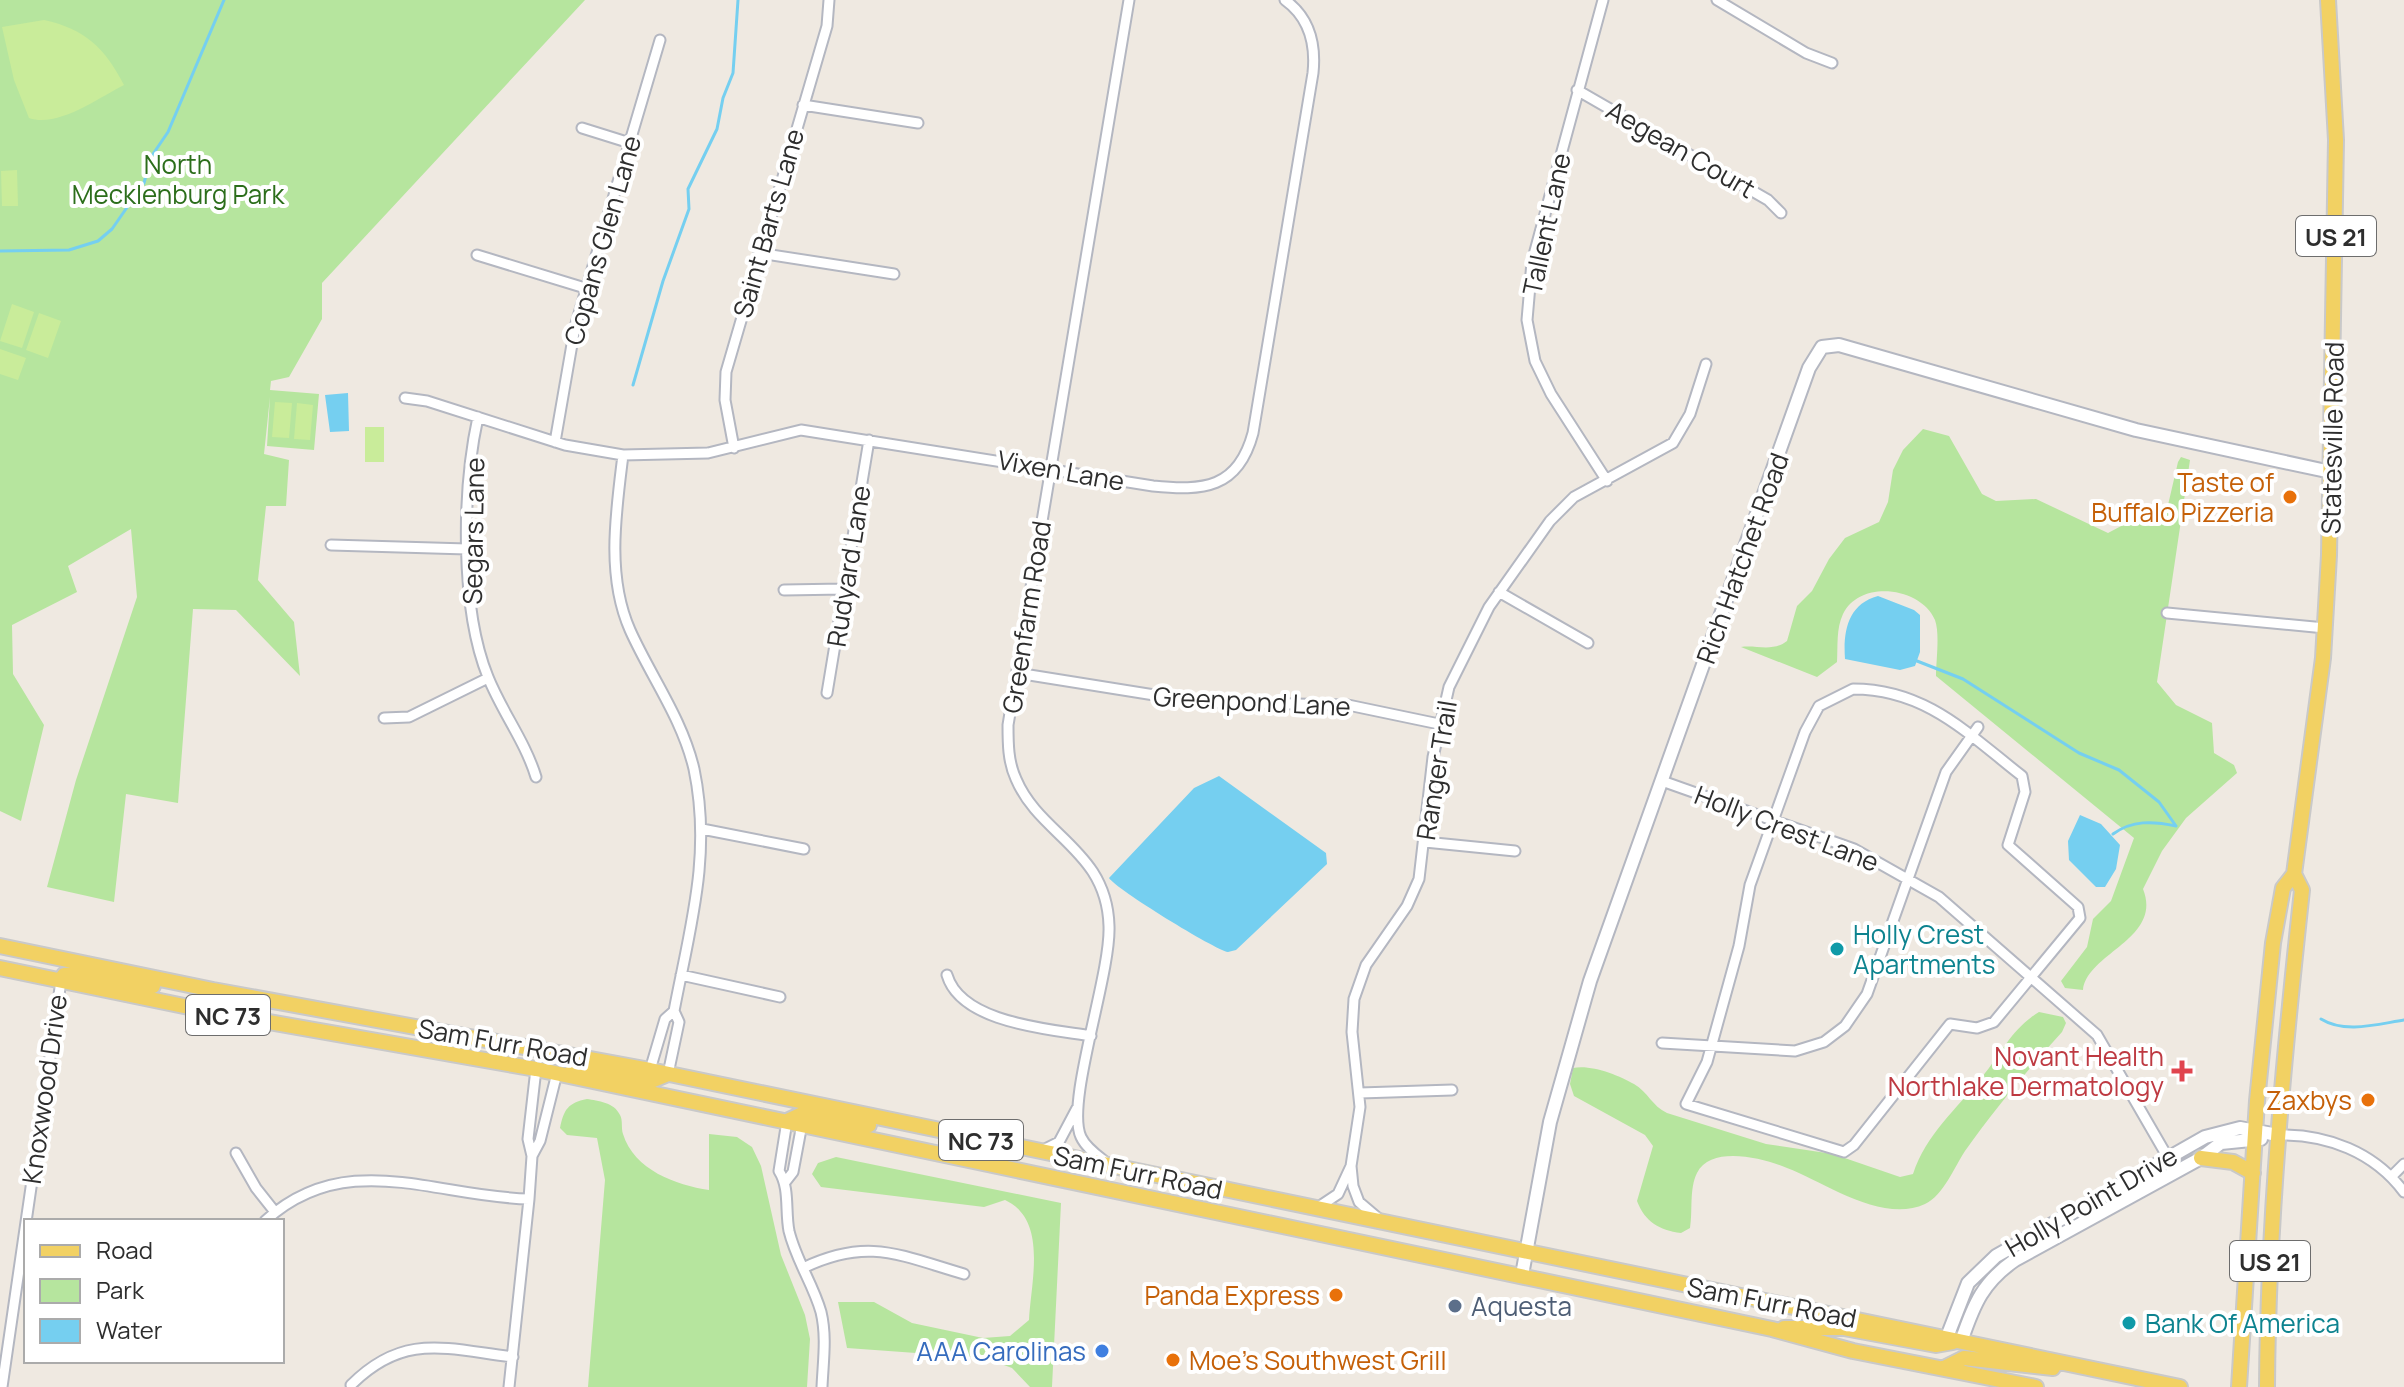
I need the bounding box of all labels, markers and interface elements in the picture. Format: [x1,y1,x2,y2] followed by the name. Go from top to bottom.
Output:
[1600,92,1762,206] street label: Aegean Court
[724,124,812,322] street label: Saint Barts Lane
[555,131,649,349] street label: Copans Glen Lane
[72,146,285,212] park label: North Mecklenburg Park
[1513,150,1579,298] street label: Tallent Lane
[2296,216,2376,256] road number: US 21
[2312,341,2352,535] street label: Statesville Road
[995,441,1127,499] street label: Vixen Lane
[1687,448,1797,668] street label: Rich Hatchet Road
[454,457,492,605] street label: Segars Lane
[2091,464,2274,530] place label: Taste of Buffalo Pizzeria
[817,483,879,649] street label: Rudyard Lane
[2281,488,2299,506] marker: Taste of Buffalo Pizzeria
[993,518,1059,716] street label: Greenfarm Road
[1152,678,1352,724] street label: Greenpond Lane
[1407,698,1465,842] street label: Ranger Trail
[1690,776,1884,880] street label: Holly Crest Lane
[1853,916,1995,982] place label: Holly Crest Apartments
[1828,940,1846,958] marker: Holly Crest Apartments
[13,992,75,1186] street label: Knoxwood Drive
[186,995,270,1035] road number: NC 73
[415,1009,591,1075] street label: Sam Furr Road
[1888,1038,2164,1104] place label: Novant Health Northlake Dermatology
[2171,1060,2193,1082] marker: Novant Health Northlake Dermatology
[2266,1082,2352,1118] place label: Zaxbys
[2359,1091,2377,1109] marker: Zaxbys
[939,1120,1023,1160] road number: NC 73
[1050,1137,1226,1207] street label: Sam Furr Road
[1998,1137,2184,1265] street label: Holly Point Drive
[24,1219,284,1363] legend
[96,1233,153,1266] text: Road
[2230,1241,2310,1281] road number: US 21
[1684,1268,1860,1336] street label: Sam Furr Road
[96,1273,145,1306] text: Park
[1145,1277,1320,1313] place label: Panda Express
[1327,1286,1345,1304] marker: Panda Express
[1471,1288,1572,1324] place label: Aquesta
[1446,1297,1464,1315] marker: Aquesta
[2145,1305,2340,1341] place label: Bank Of America
[96,1313,163,1346] text: Water
[2120,1314,2138,1332] marker: Bank Of America
[916,1333,1086,1369] place label: AAA Carolinas
[1093,1342,1111,1360] marker: AAA Carolinas
[1189,1342,1446,1378] place label: Moe's Southwest Grill
[1164,1351,1182,1369] marker: Moe's Southwest Grill

